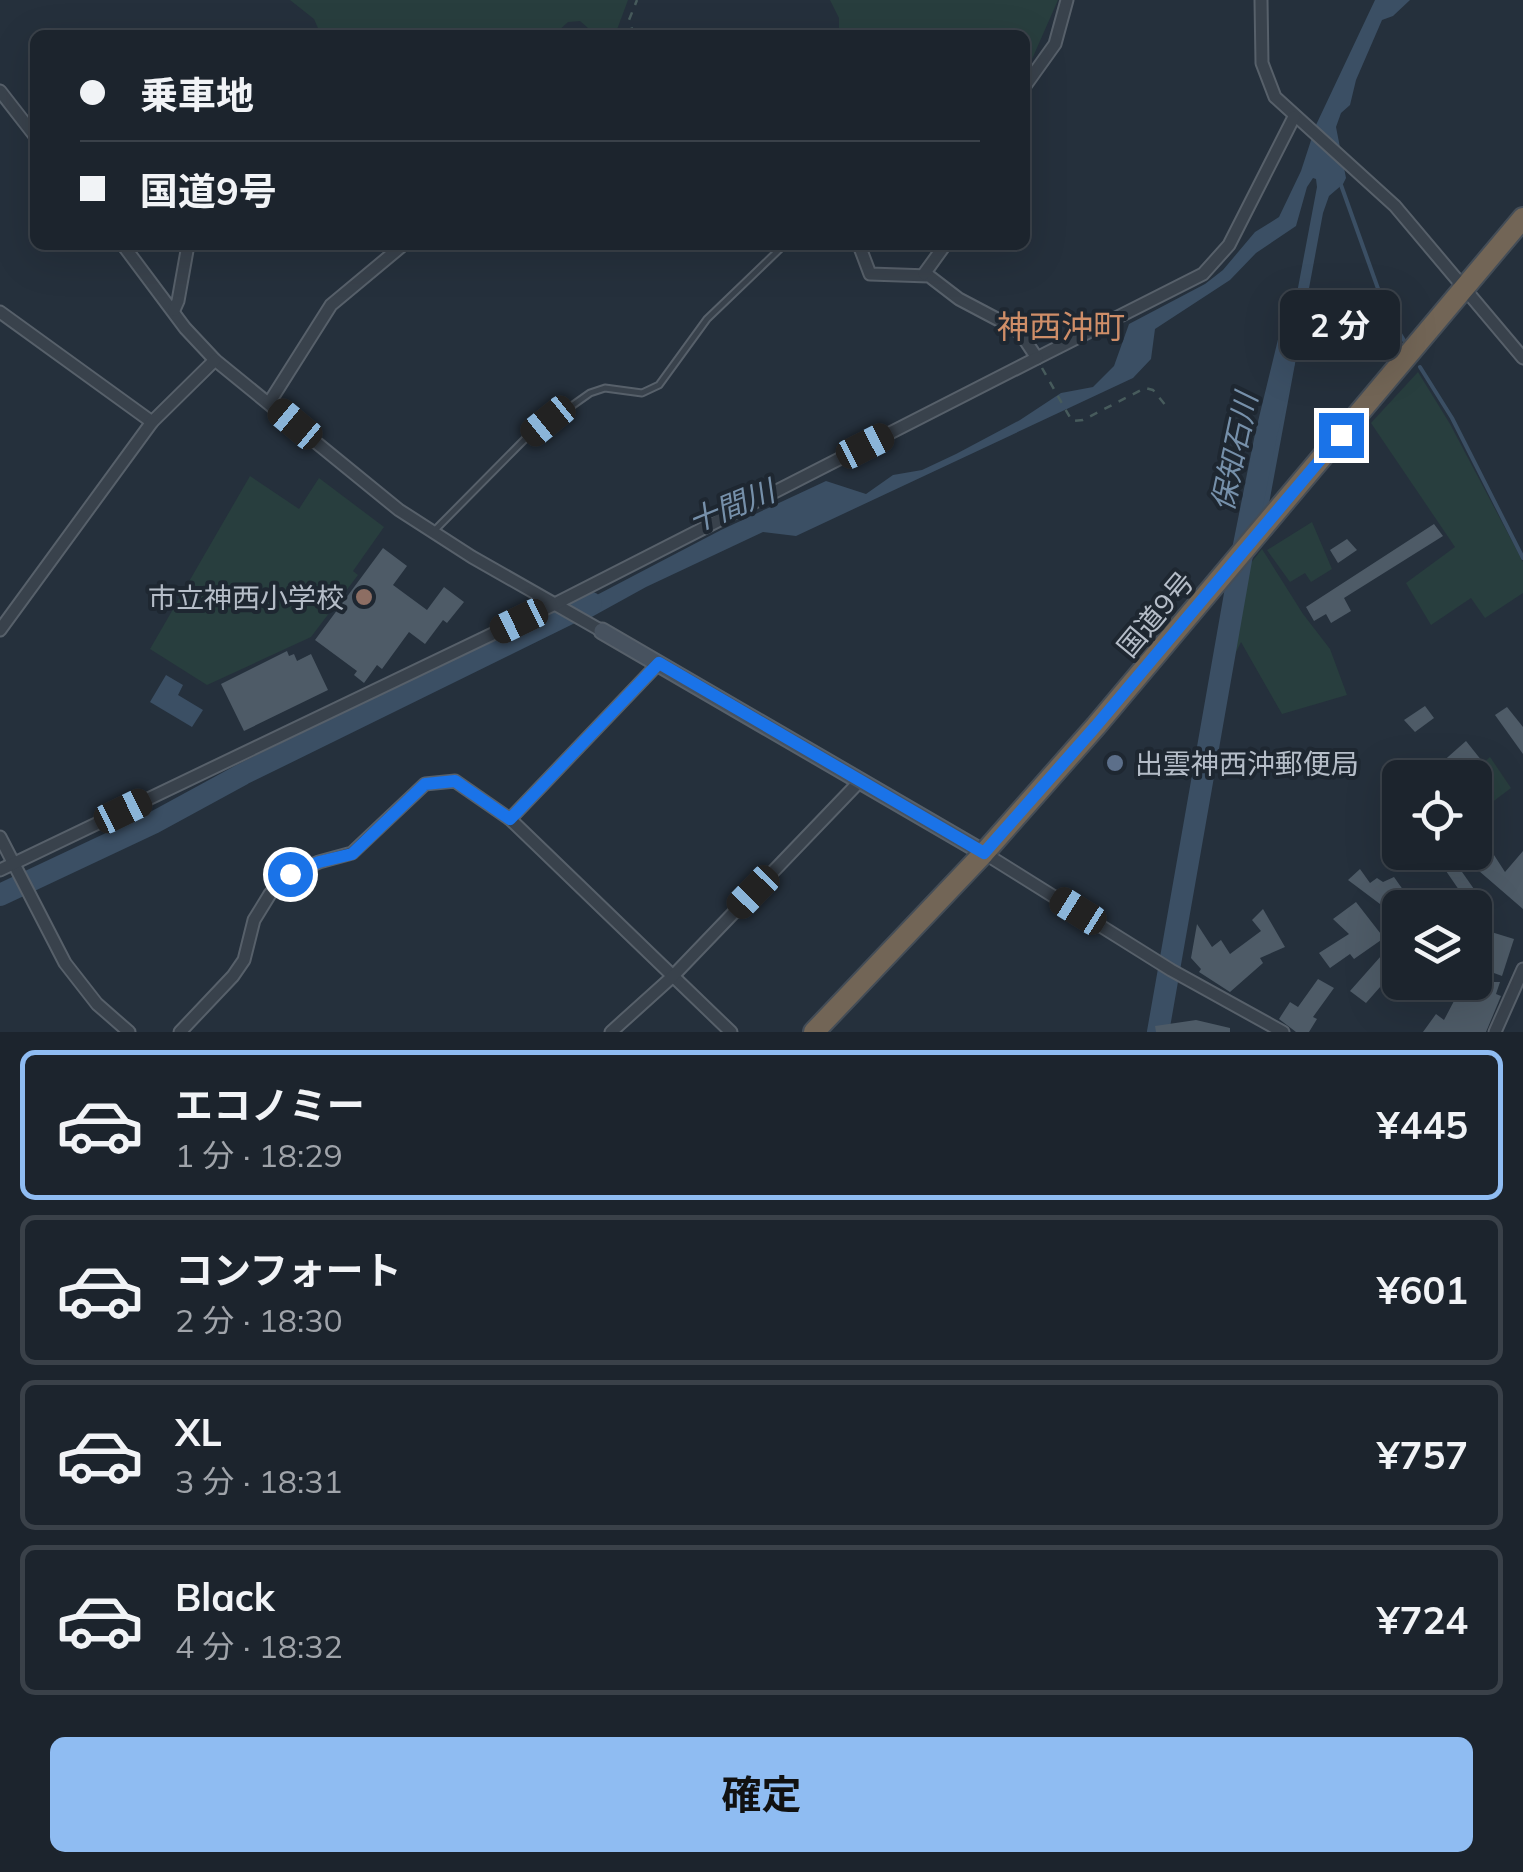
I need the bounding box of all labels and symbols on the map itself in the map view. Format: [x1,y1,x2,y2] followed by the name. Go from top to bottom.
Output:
[1281,290,1401,360] callout: 2 分
[997,306,1125,346] district label: 神西沖町
[1203,386,1266,515] water label: 保知石川
[515,390,581,452] car
[262,393,328,455] car
[1319,413,1364,458] route end
[831,419,899,473] car
[682,470,783,540] water label: 十間川
[1109,564,1201,664] street label: 国道9号
[148,580,344,615] place label: 市立神西小学校
[353,586,375,608] marker: 市立神西小学校
[485,594,553,648] car
[1135,746,1359,781] place label: 出雲神西沖郵便局
[1104,752,1126,774] marker: 出雲神西沖郵便局
[89,784,157,838] car
[268,852,313,897] route start
[721,860,785,924] car
[1045,882,1111,940] car

